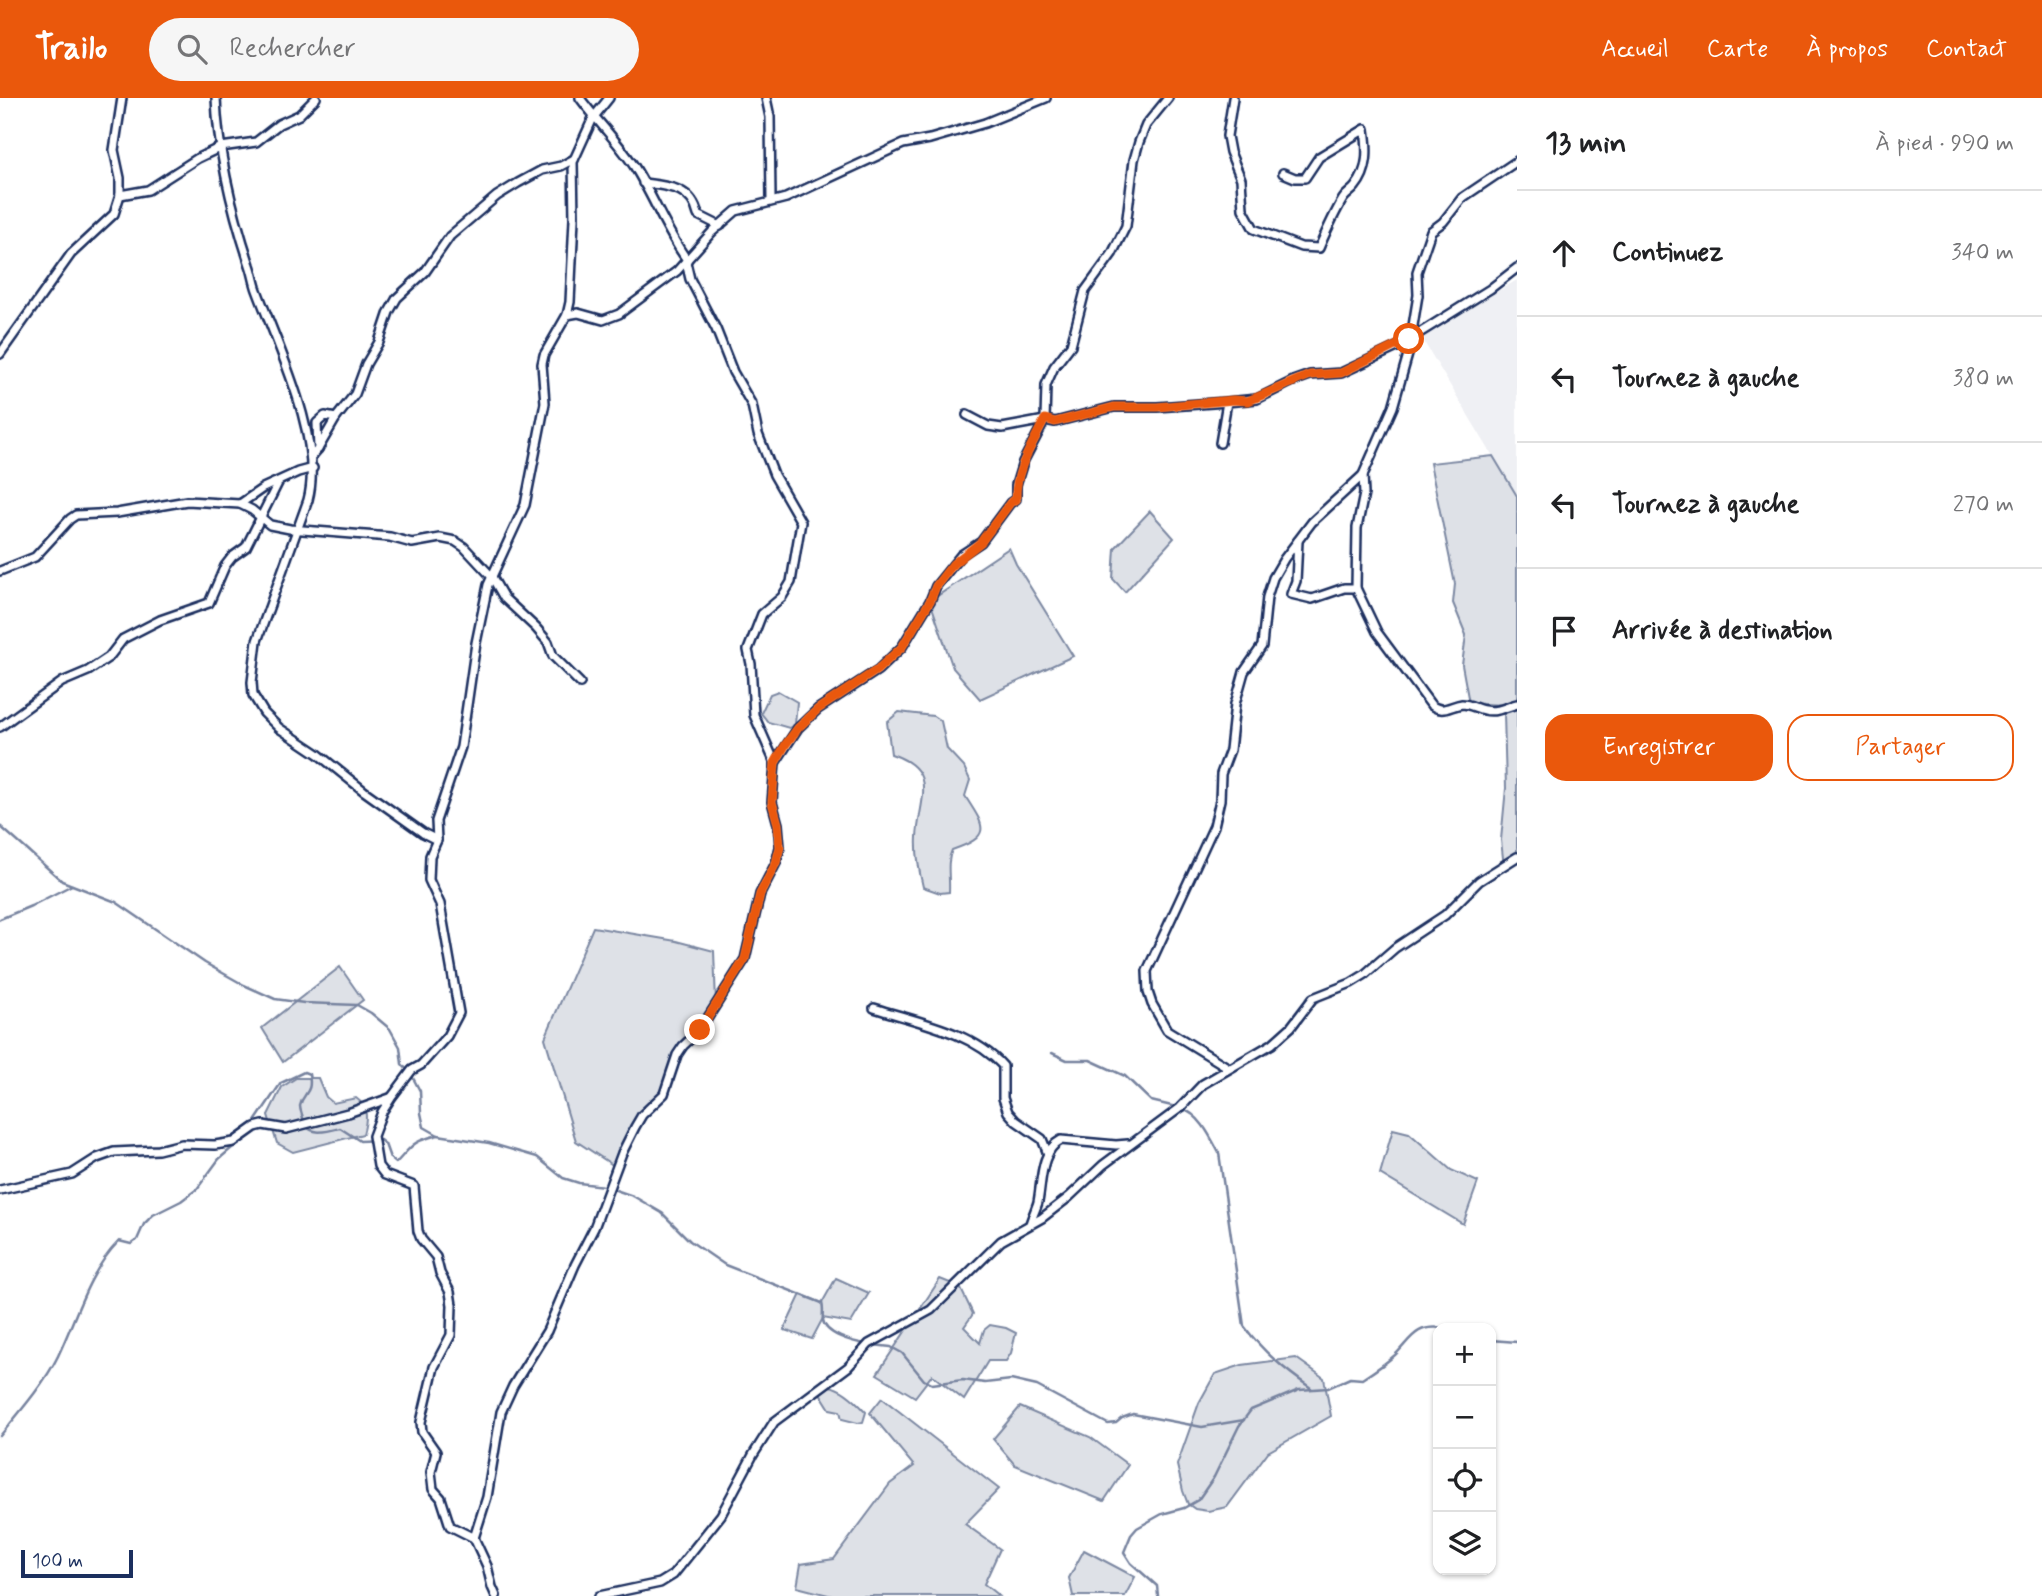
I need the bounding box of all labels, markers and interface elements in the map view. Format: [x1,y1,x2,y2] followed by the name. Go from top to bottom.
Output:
[149,18,639,81] search box
[35,27,107,71] text: Trailo
[173,30,211,68] icon: search
[229,32,356,66] text: Rechercher
[1601,34,1669,65] text: Accueil
[1707,34,1768,65] text: Carte
[1806,34,1888,65] text: À propos
[1926,34,2007,65] text: Contact
[1545,124,1627,163] text: 13 min
[1875,129,2014,159] text: À pied · 990 m
[1545,234,1583,272] icon: ahead
[1612,236,1723,270] text: Continuez
[1951,238,2014,268] text: 340 m
[1393,323,1424,354] route start
[1545,360,1583,398] icon: left
[1612,362,1799,396] text: Tournez à gauche
[1953,364,2014,394] text: 380 m
[1545,486,1583,524] icon: left
[1612,488,1799,522] text: Tournez à gauche
[1953,490,2014,520] text: 270 m
[1545,612,1583,650] icon: arrive
[1612,614,1833,648] text: Arrivée à destination
[1545,714,1773,781] button: Enregistrer
[1787,714,2014,781] button: Partager
[684,1014,715,1045] route end
[1433,1323,1496,1575] map controls
[1433,1323,1496,1386] button: +
[1433,1386,1496,1449] button: −
[1433,1449,1496,1512] button: locate
[1433,1512,1496,1575] button: layers
[21,1547,133,1579] scale bar
[32,1549,83,1574] text: 100 m

